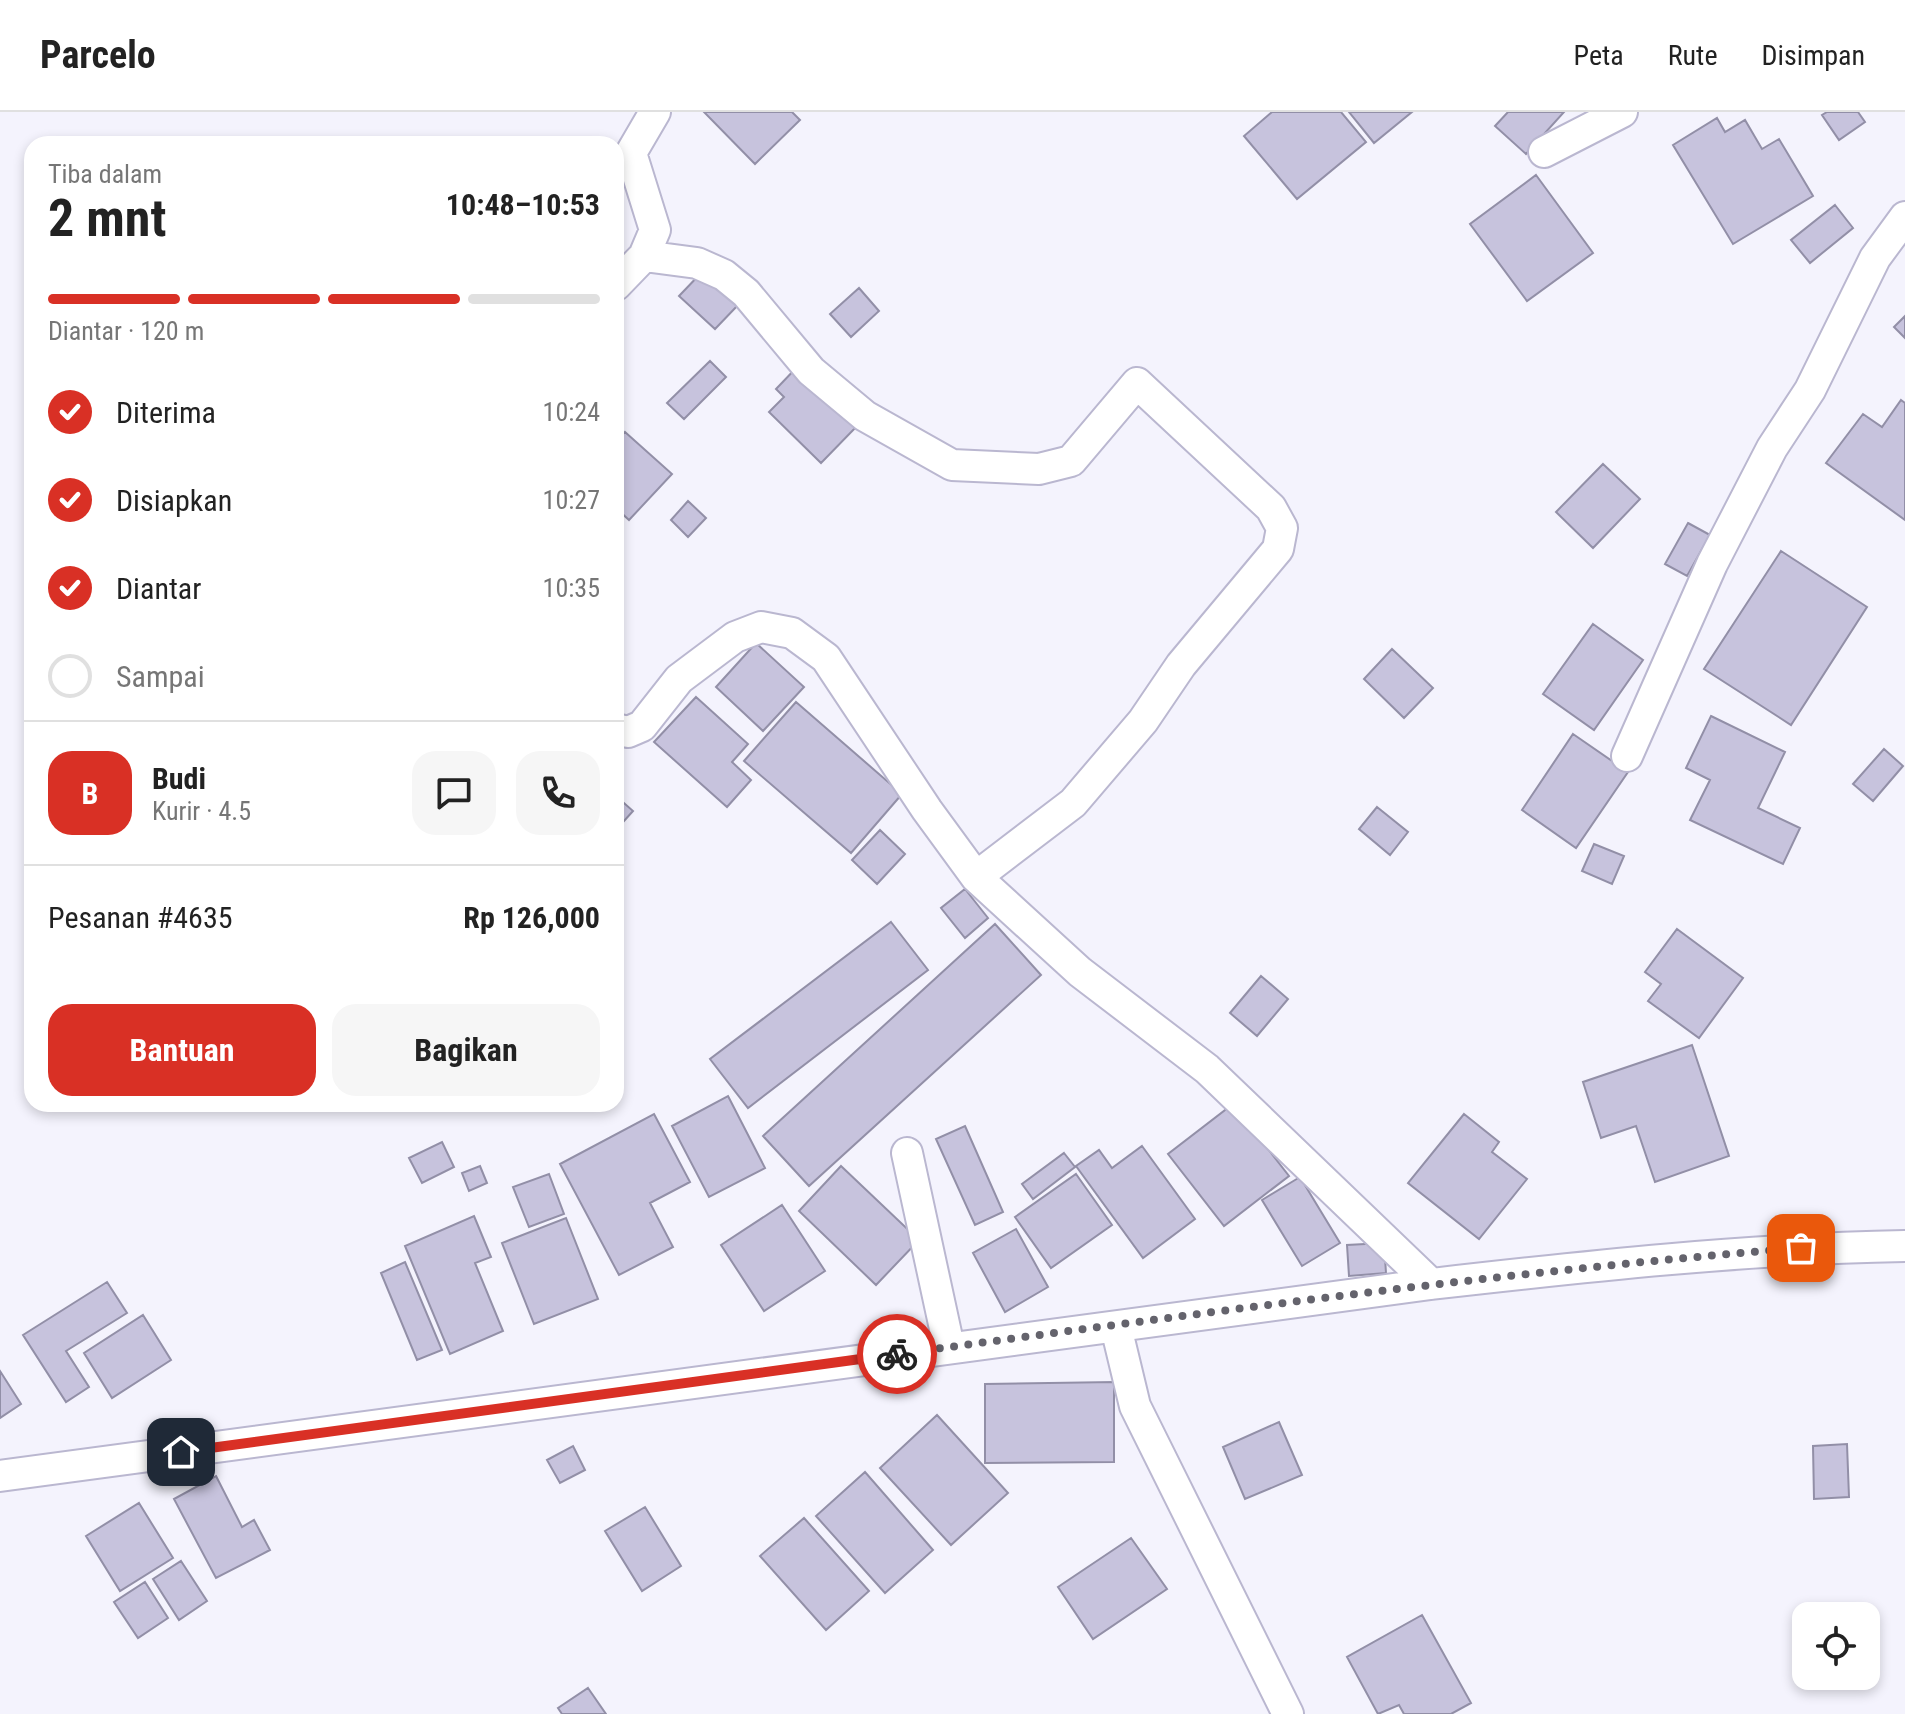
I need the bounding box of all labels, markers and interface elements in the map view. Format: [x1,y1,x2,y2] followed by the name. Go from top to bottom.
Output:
[40,33,156,77] text: Parcelo
[1574,39,1624,72] text: Peta
[1668,39,1718,72] text: Rute
[1762,39,1865,72] text: Disimpan
[48,159,162,189] text: Tiba dalam
[446,187,600,222] text: 10:48–10:53
[48,188,166,249] text: 2 mnt
[48,316,204,346] text: Diantar · 120 m
[48,390,92,434] icon: check
[116,395,216,430] text: Diterima
[543,397,600,427] text: 10:24
[48,478,92,522] icon: check
[116,483,232,518] text: Disiapkan
[543,485,600,515] text: 10:27
[48,566,92,610] icon: check
[116,571,201,606] text: Diantar
[543,573,600,603] text: 10:35
[116,659,205,694] text: Sampai
[412,751,496,835] button: chat
[516,751,600,835] button: phone
[152,761,206,796] text: Budi
[82,776,98,811] text: B
[152,796,251,826] text: Kurir · 4.5
[48,900,233,935] text: Pesanan #4635
[463,900,600,935] text: Rp 126,000
[48,1004,316,1096] button: Bantuan
[332,1004,600,1096] button: Bagikan
[1767,1214,1835,1282] pin
[1779,1226,1823,1270] icon: bag
[857,1314,937,1394] courier
[875,1332,919,1376] icon: bike
[147,1418,215,1486] pin
[159,1430,203,1474] icon: home
[1792,1602,1880,1690] map controls
[1792,1602,1880,1690] button: locate

